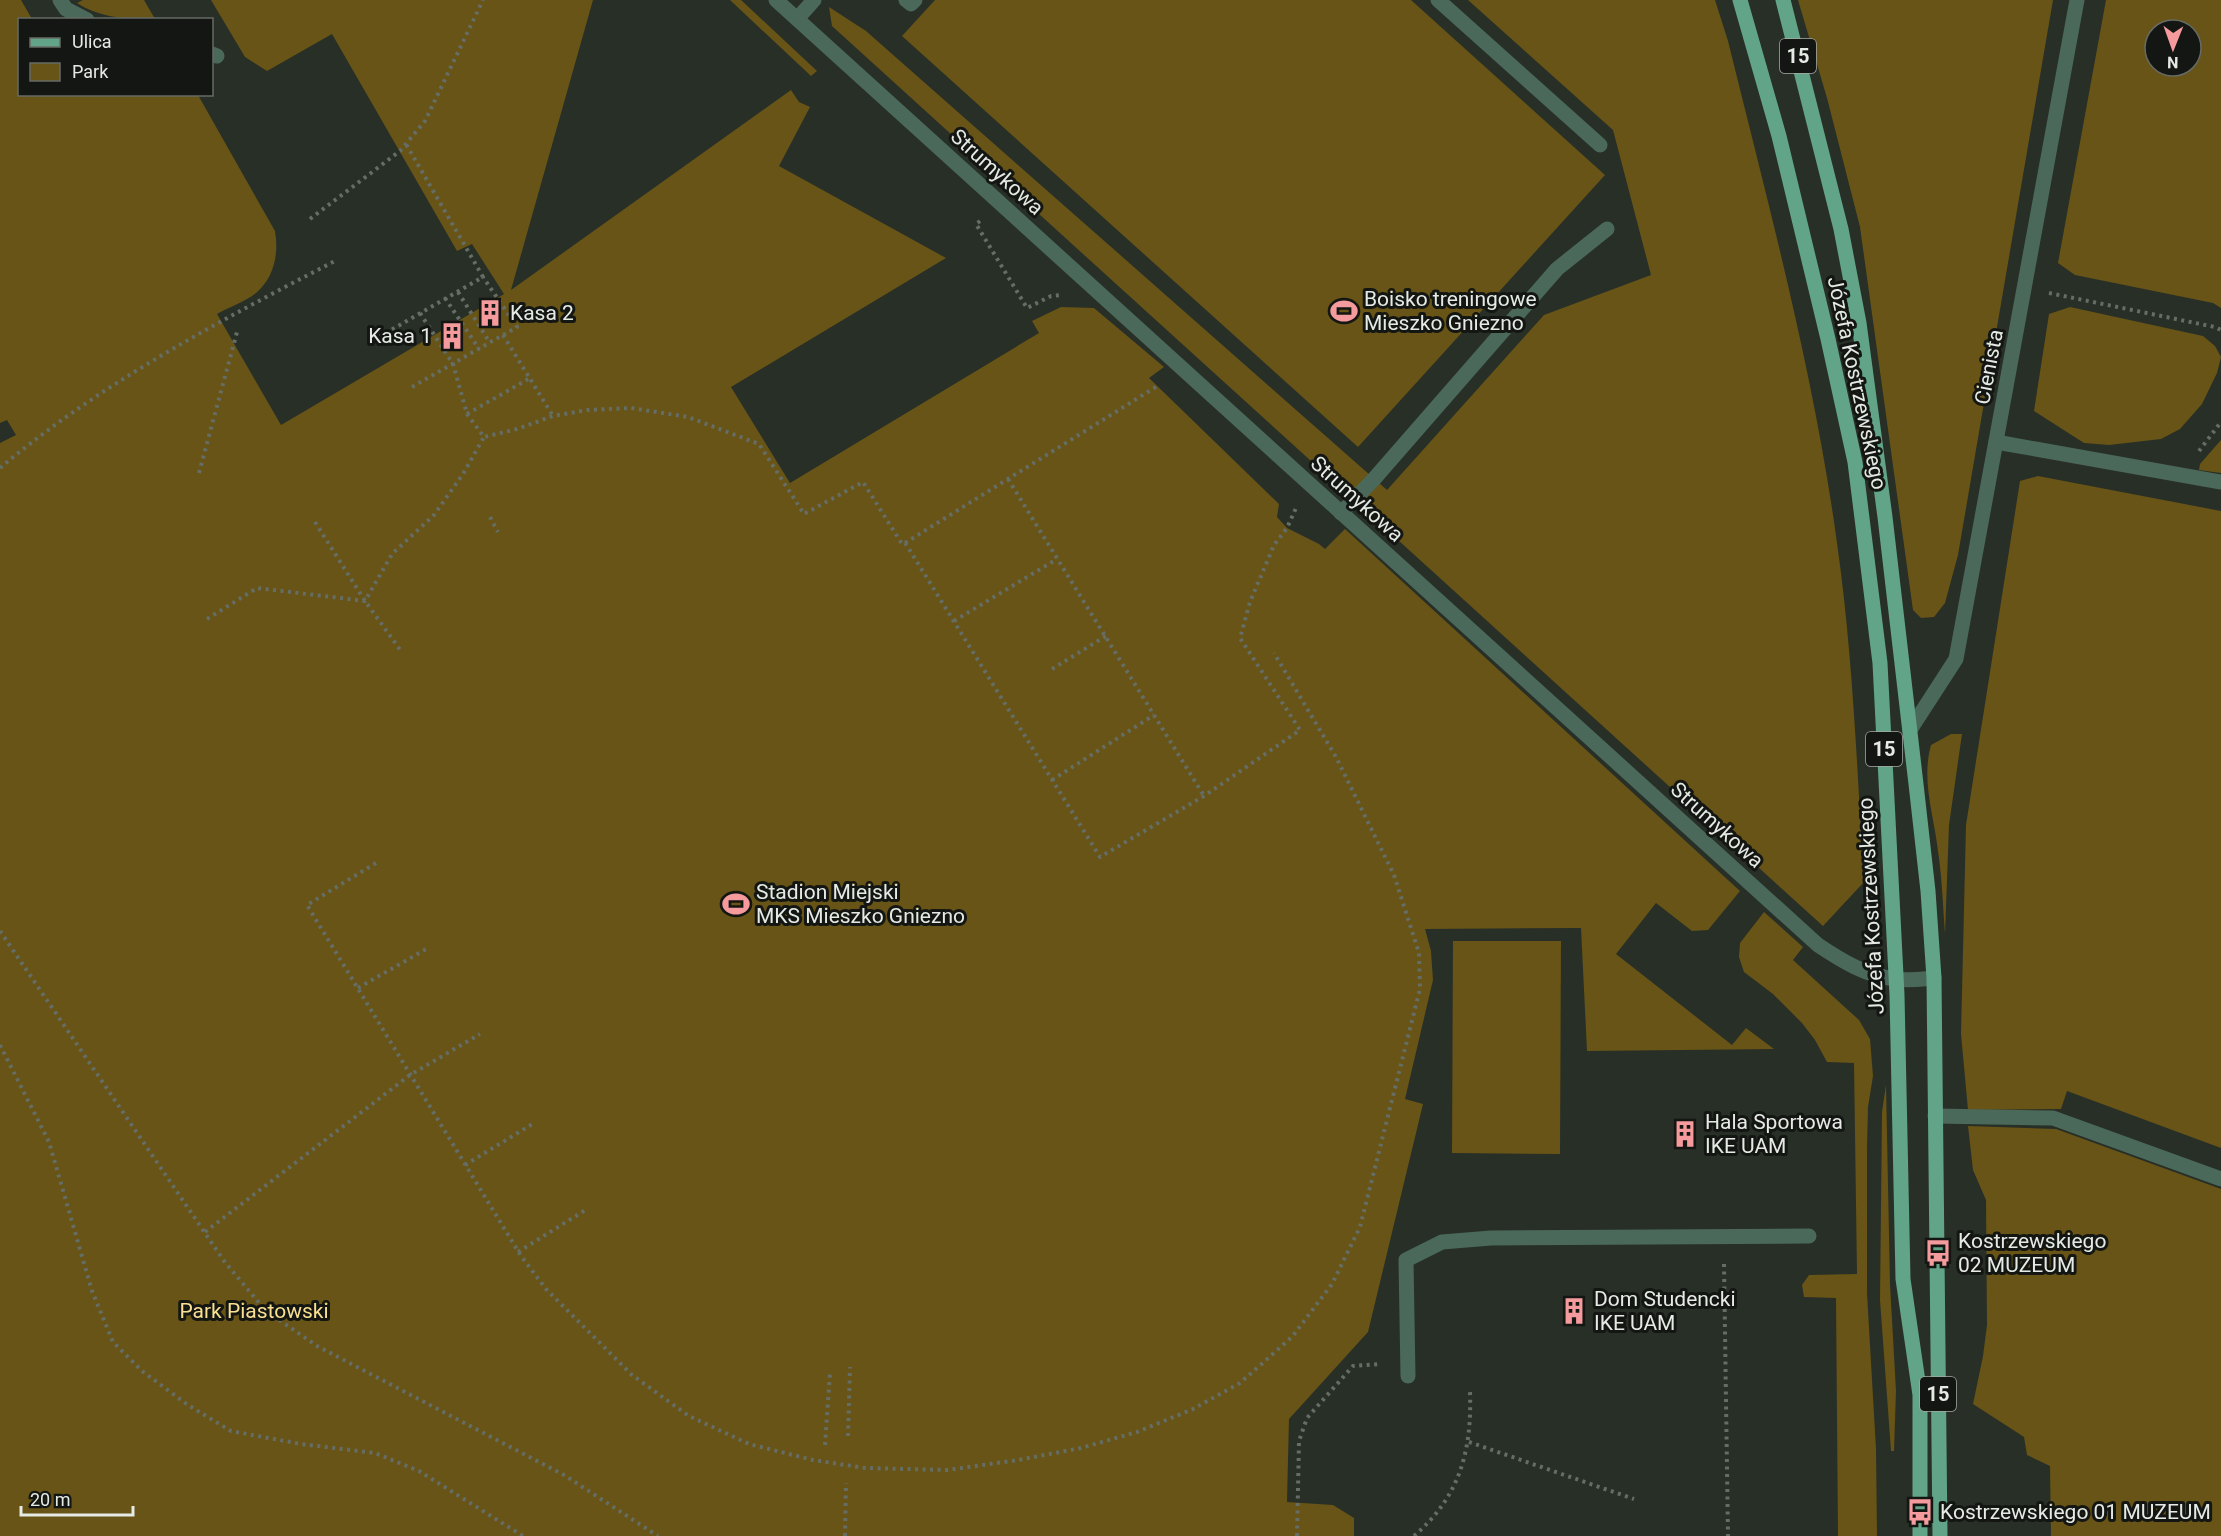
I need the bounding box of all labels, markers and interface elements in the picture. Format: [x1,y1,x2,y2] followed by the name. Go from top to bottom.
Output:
[18,18,213,96] legend
[2143,18,2203,78] north arrow
[72,31,112,52] text: Ulica
[1780,39,1816,73] road number: 15
[2167,53,2179,72] text: N
[72,61,109,82] text: Park
[946,124,1048,220] street label: Strumykowa
[1823,274,1891,492] street label: Józefa Kostrzewskiego
[1364,287,1537,335] place label: Boisko treningowe Mieszko Gniezno
[1329,296,1359,326] sports icon: Boisko treningowe Mieszko Gniezno
[475,298,505,328] building icon: Kasa 2
[510,301,574,325] place label: Kasa 2
[437,321,467,351] building icon: Kasa 1
[368,324,432,348] place label: Kasa 1
[1970,328,2008,406] street label: Cienista
[1306,451,1408,547] street label: Strumykowa
[1866,732,1902,766] road number: 15
[1666,777,1768,873] street label: Strumykowa
[1853,797,1889,1015] street label: Józefa Kostrzewskiego
[756,880,965,928] place label: Stadion Miejski MKS Mieszko Gniezno
[721,889,751,919] sports icon: Stadion Miejski MKS Mieszko Gniezno
[1705,1110,1843,1158] place label: Hala Sportowa IKE UAM
[1670,1119,1700,1149] building icon: Hala Sportowa IKE UAM
[1958,1229,2106,1277] place label: Kostrzewskiego 02 MUZEUM
[1923,1238,1953,1268] bus stop icon: Kostrzewskiego 02 MUZEUM
[1594,1287,1736,1335] place label: Dom Studencki IKE UAM
[1559,1296,1589,1326] building icon: Dom Studencki IKE UAM
[179,1299,329,1323] park label: Park Piastowski
[1920,1377,1956,1411] road number: 15
[21,1479,134,1517] scale bar
[30,1489,70,1510] text: 20 m
[1905,1497,1935,1527] bus stop icon: Kostrzewskiego 01 MUZEUM
[1940,1500,2211,1524] place label: Kostrzewskiego 01 MUZEUM

